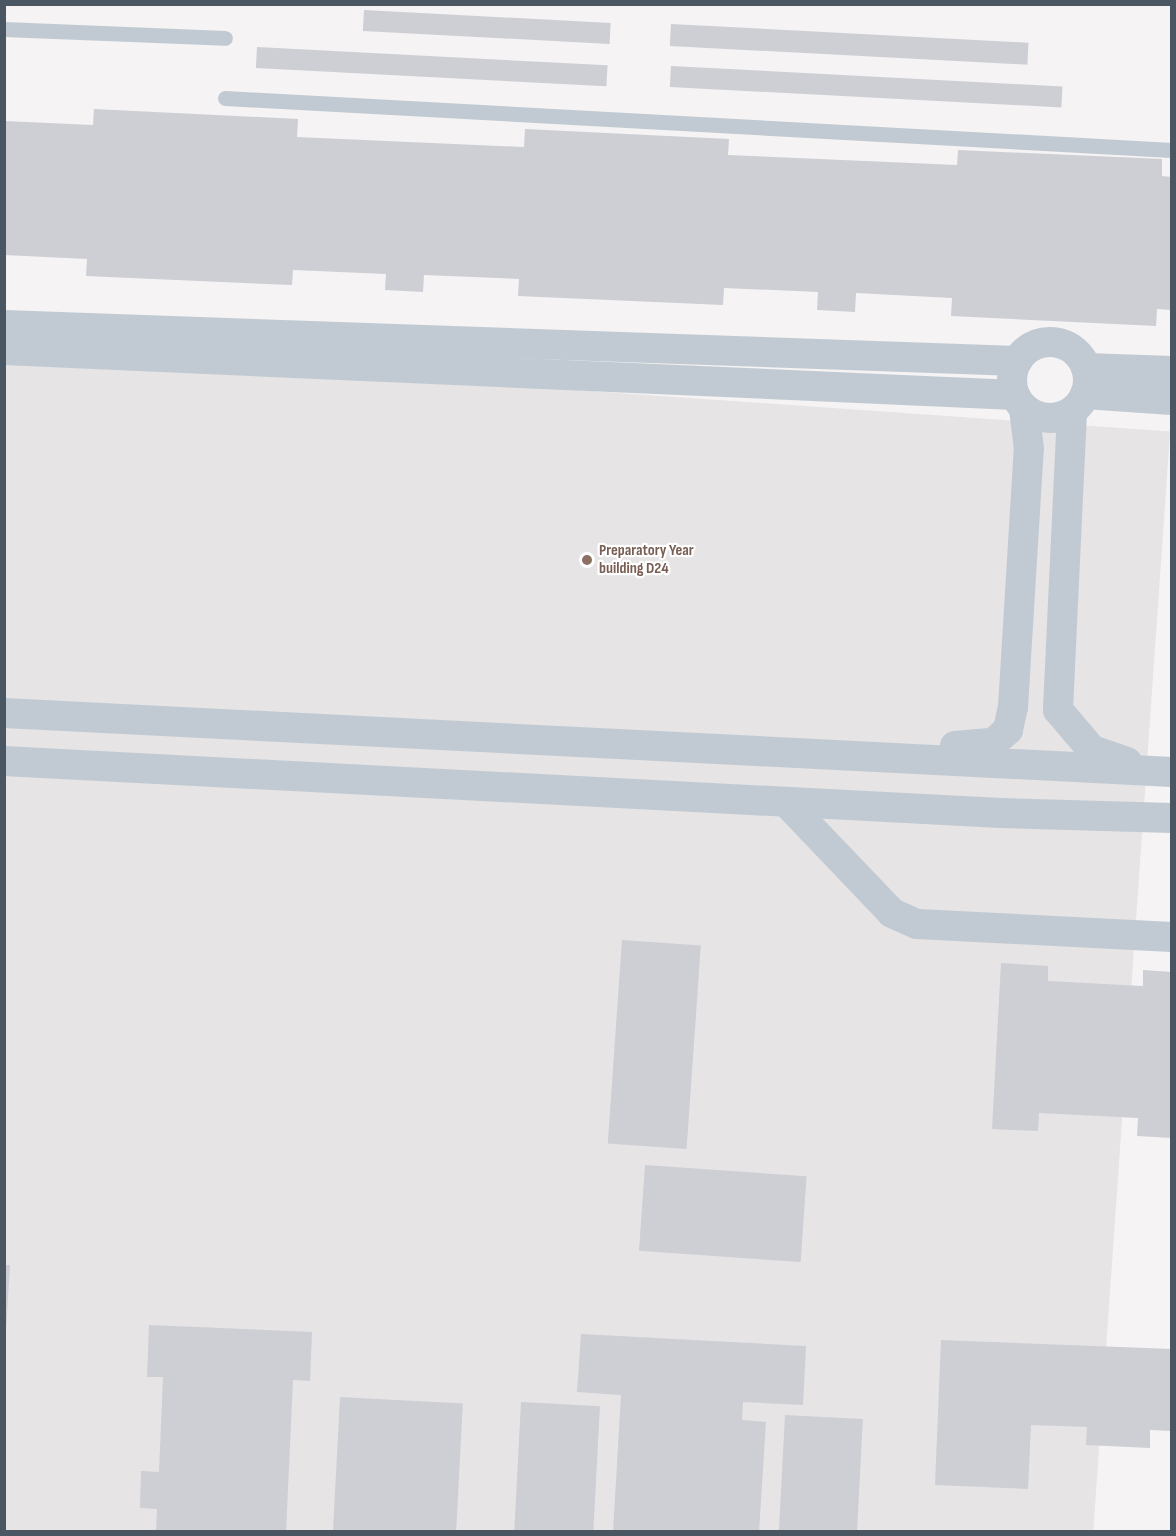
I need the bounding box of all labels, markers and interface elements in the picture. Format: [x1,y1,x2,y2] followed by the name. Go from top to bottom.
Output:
[599,541,694,579] place label: Preparatory Year building D24
[580,553,594,567] marker: Preparatory Year building D24

